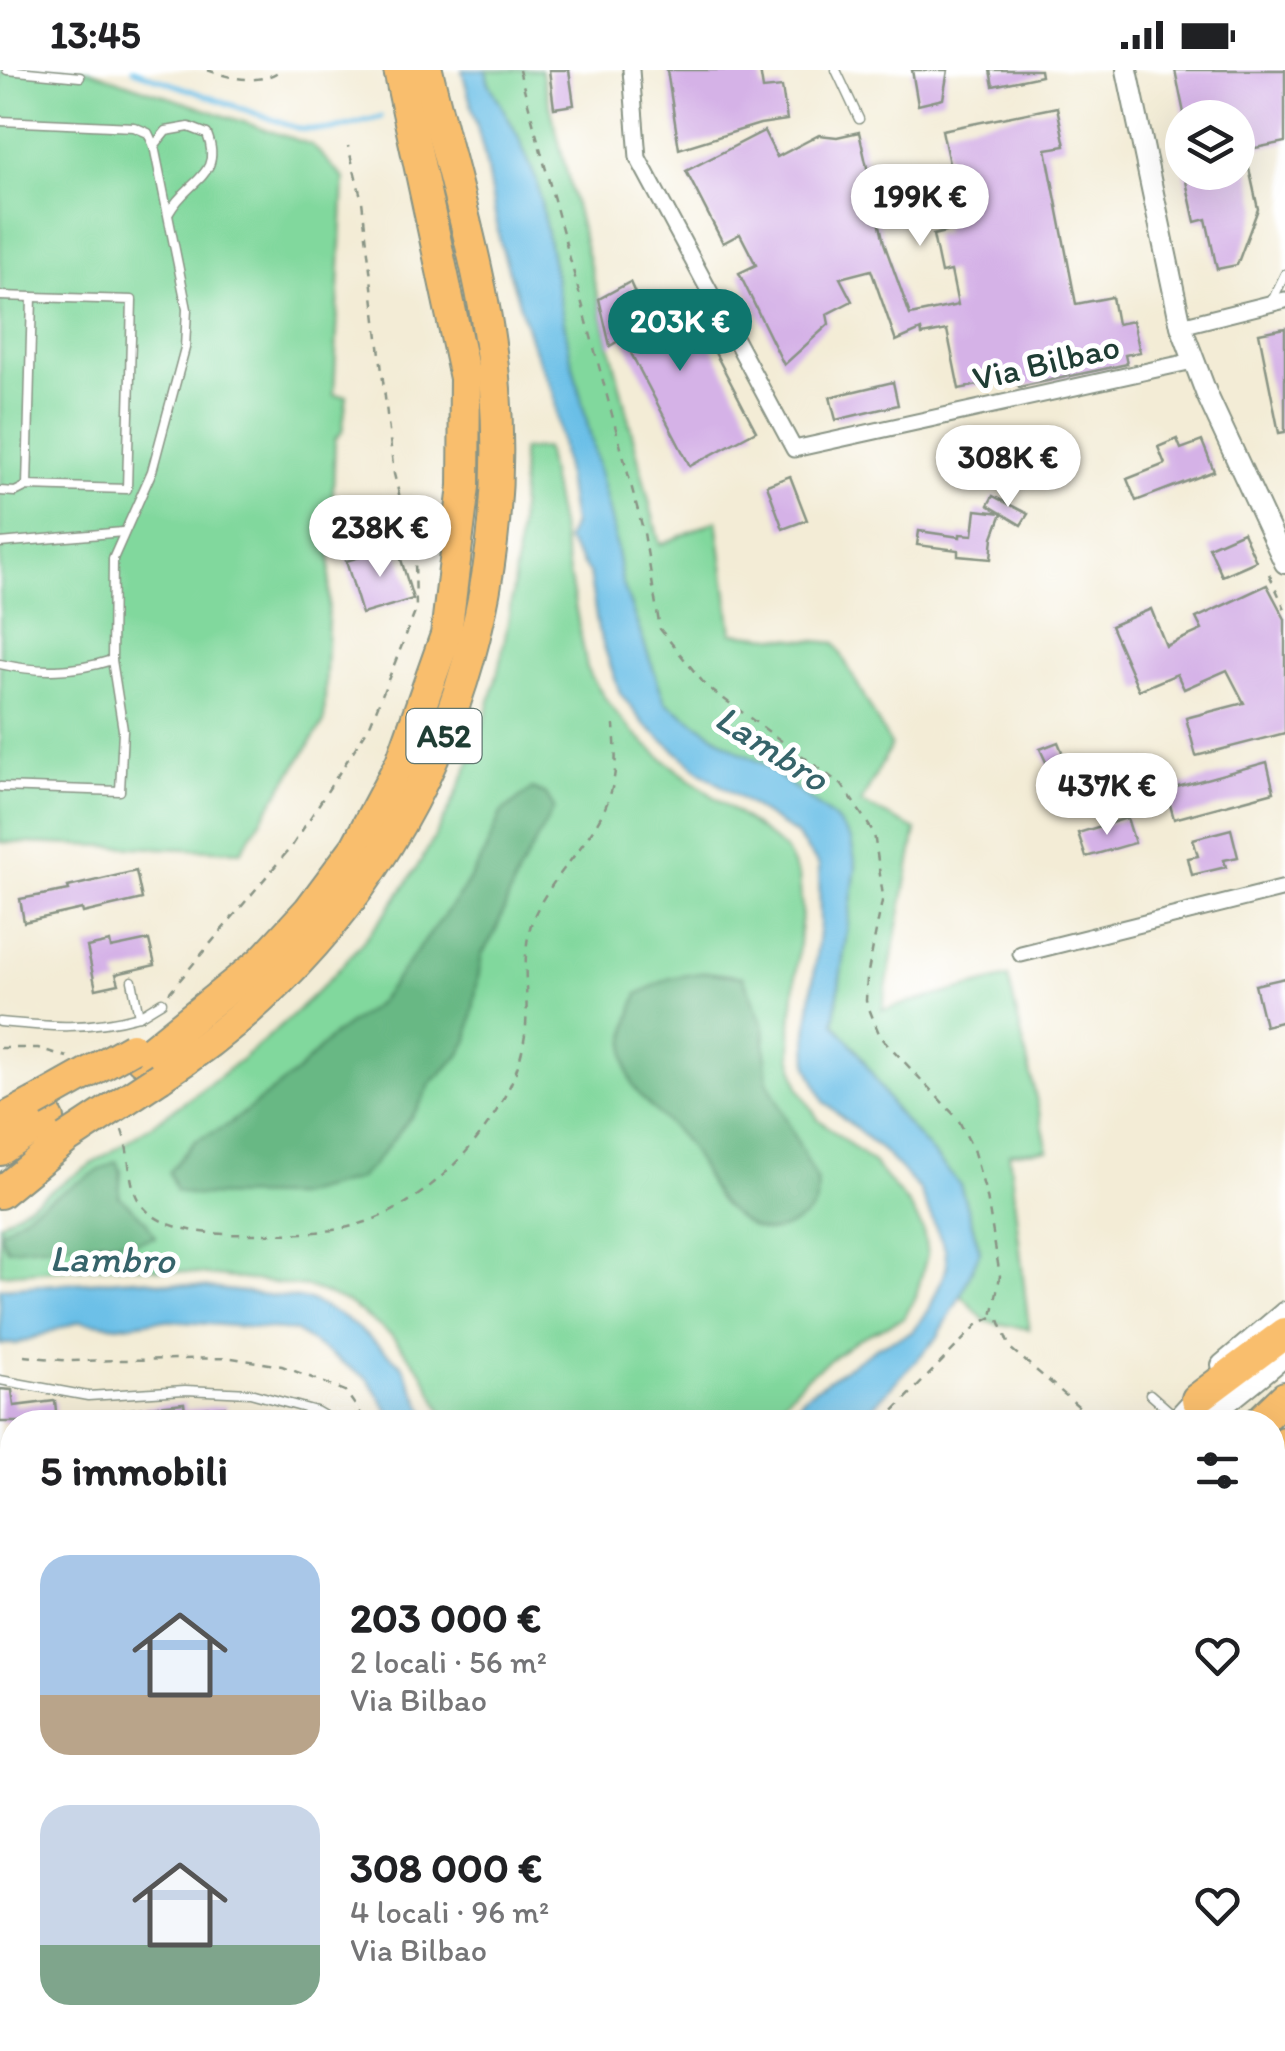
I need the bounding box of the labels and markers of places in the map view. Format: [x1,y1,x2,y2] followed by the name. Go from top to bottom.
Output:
[839,164,1001,249] pin: 199K €
[599,289,761,374] pin: 203K €
[927,425,1089,510] pin: 308K €
[299,495,461,580] pin: 238K €
[1026,753,1188,838] pin: 437K €

